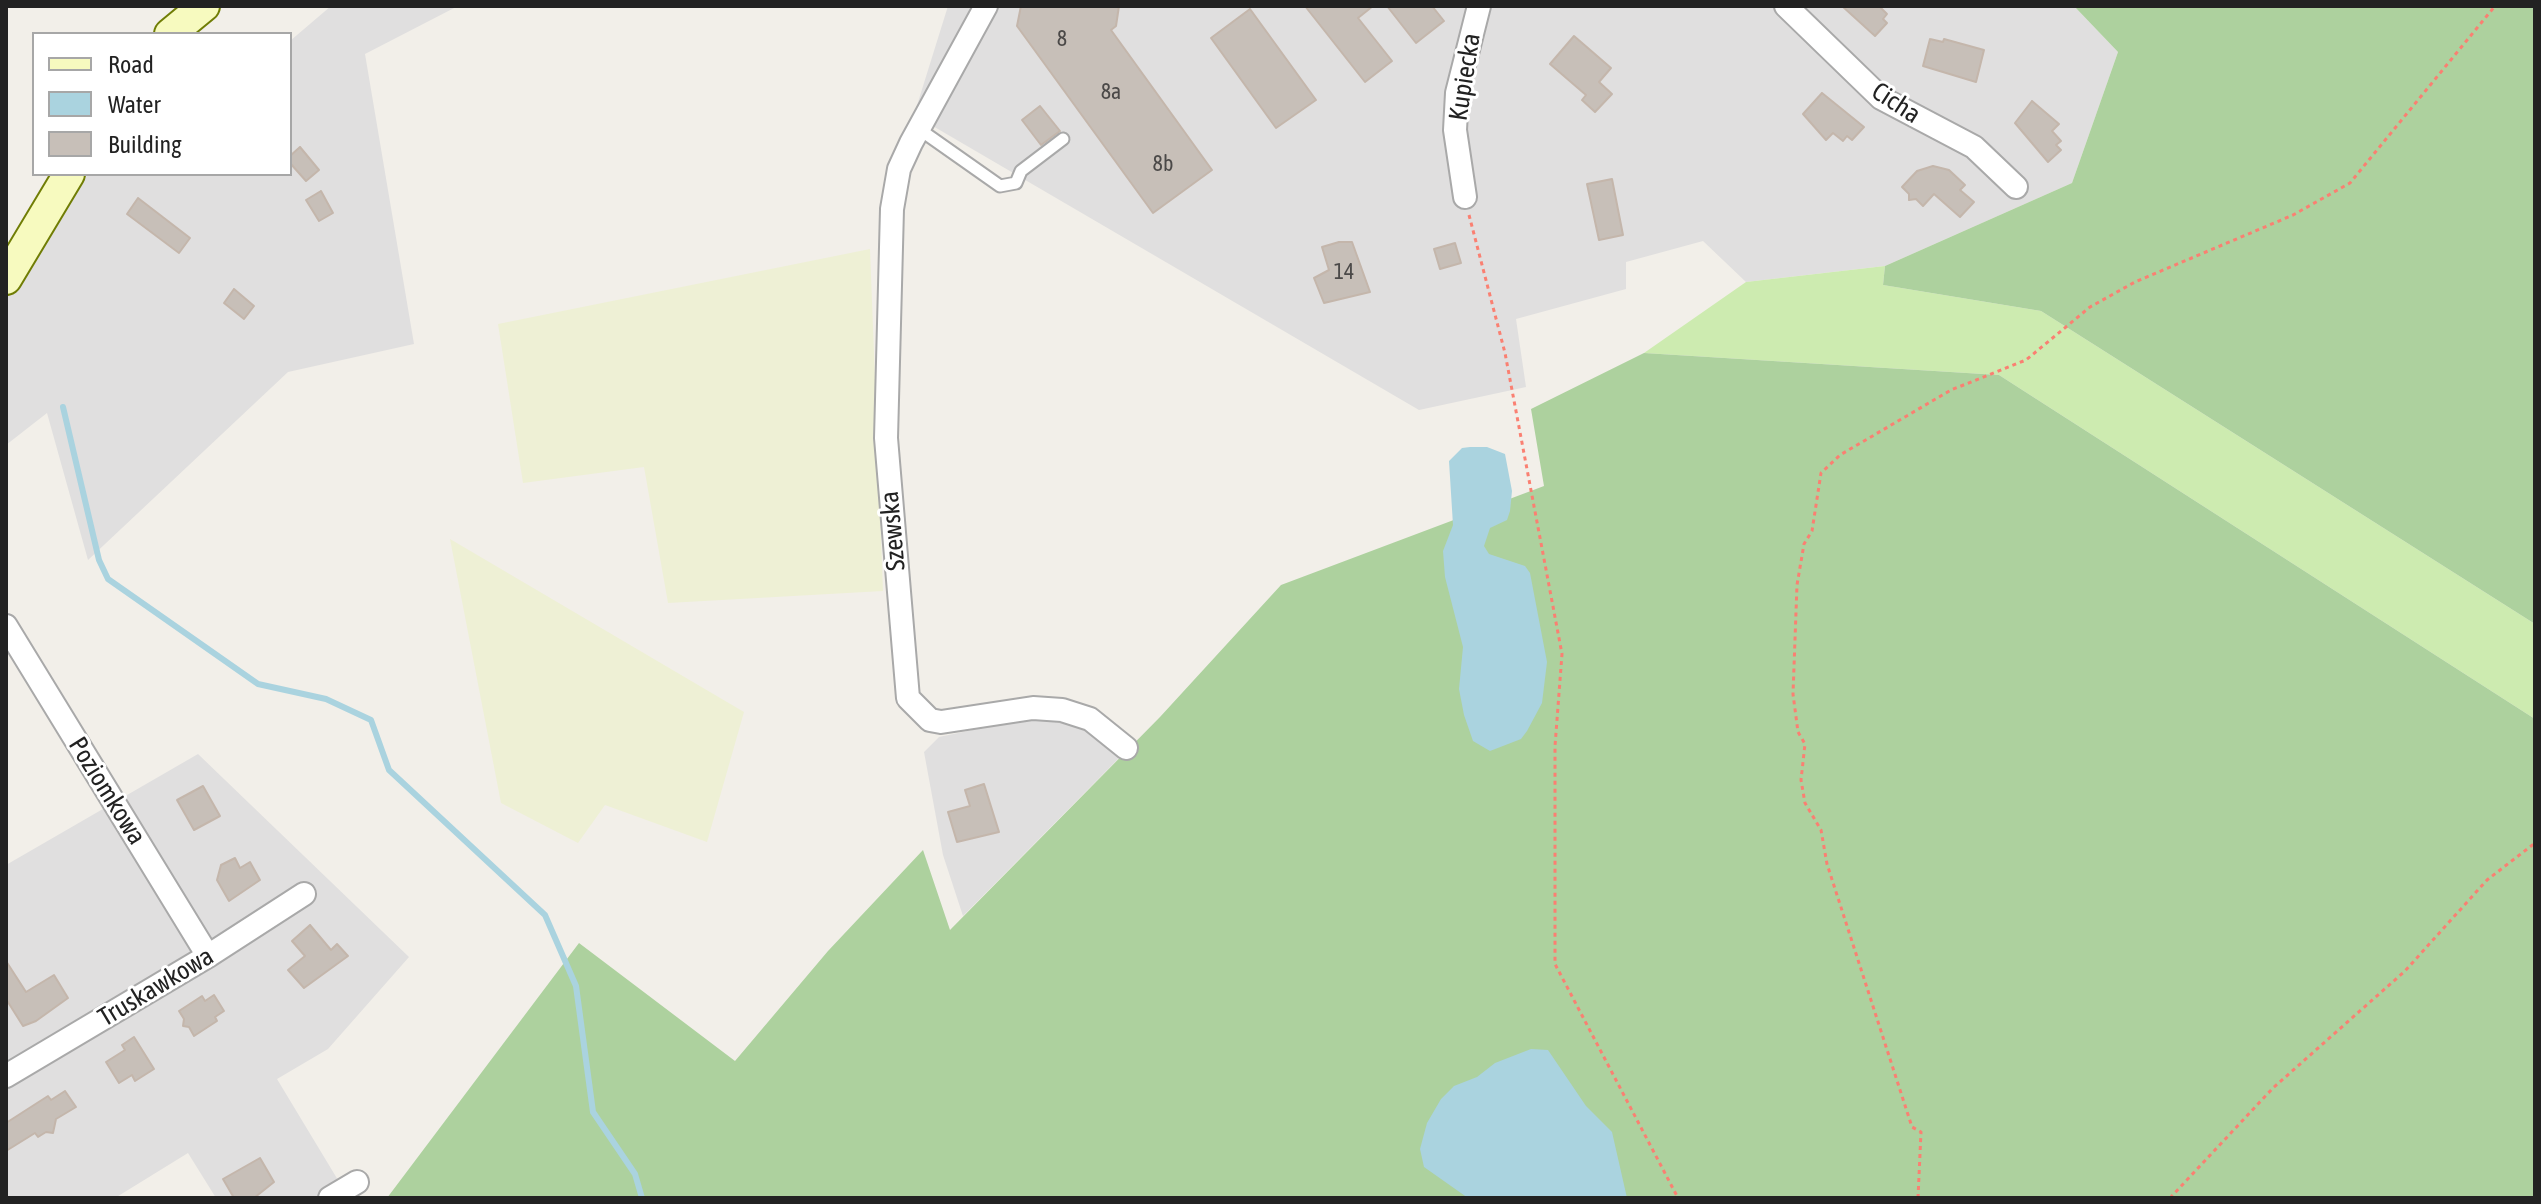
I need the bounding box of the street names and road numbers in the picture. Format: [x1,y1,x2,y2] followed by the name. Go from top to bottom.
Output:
[1443,31,1487,123] street label: Kupiecka
[1866,76,1926,130] street label: Cicha
[874,490,912,572] street label: Szewska
[62,731,152,851] street label: Poziomkowa
[93,941,219,1033] street label: Truskawkowa

